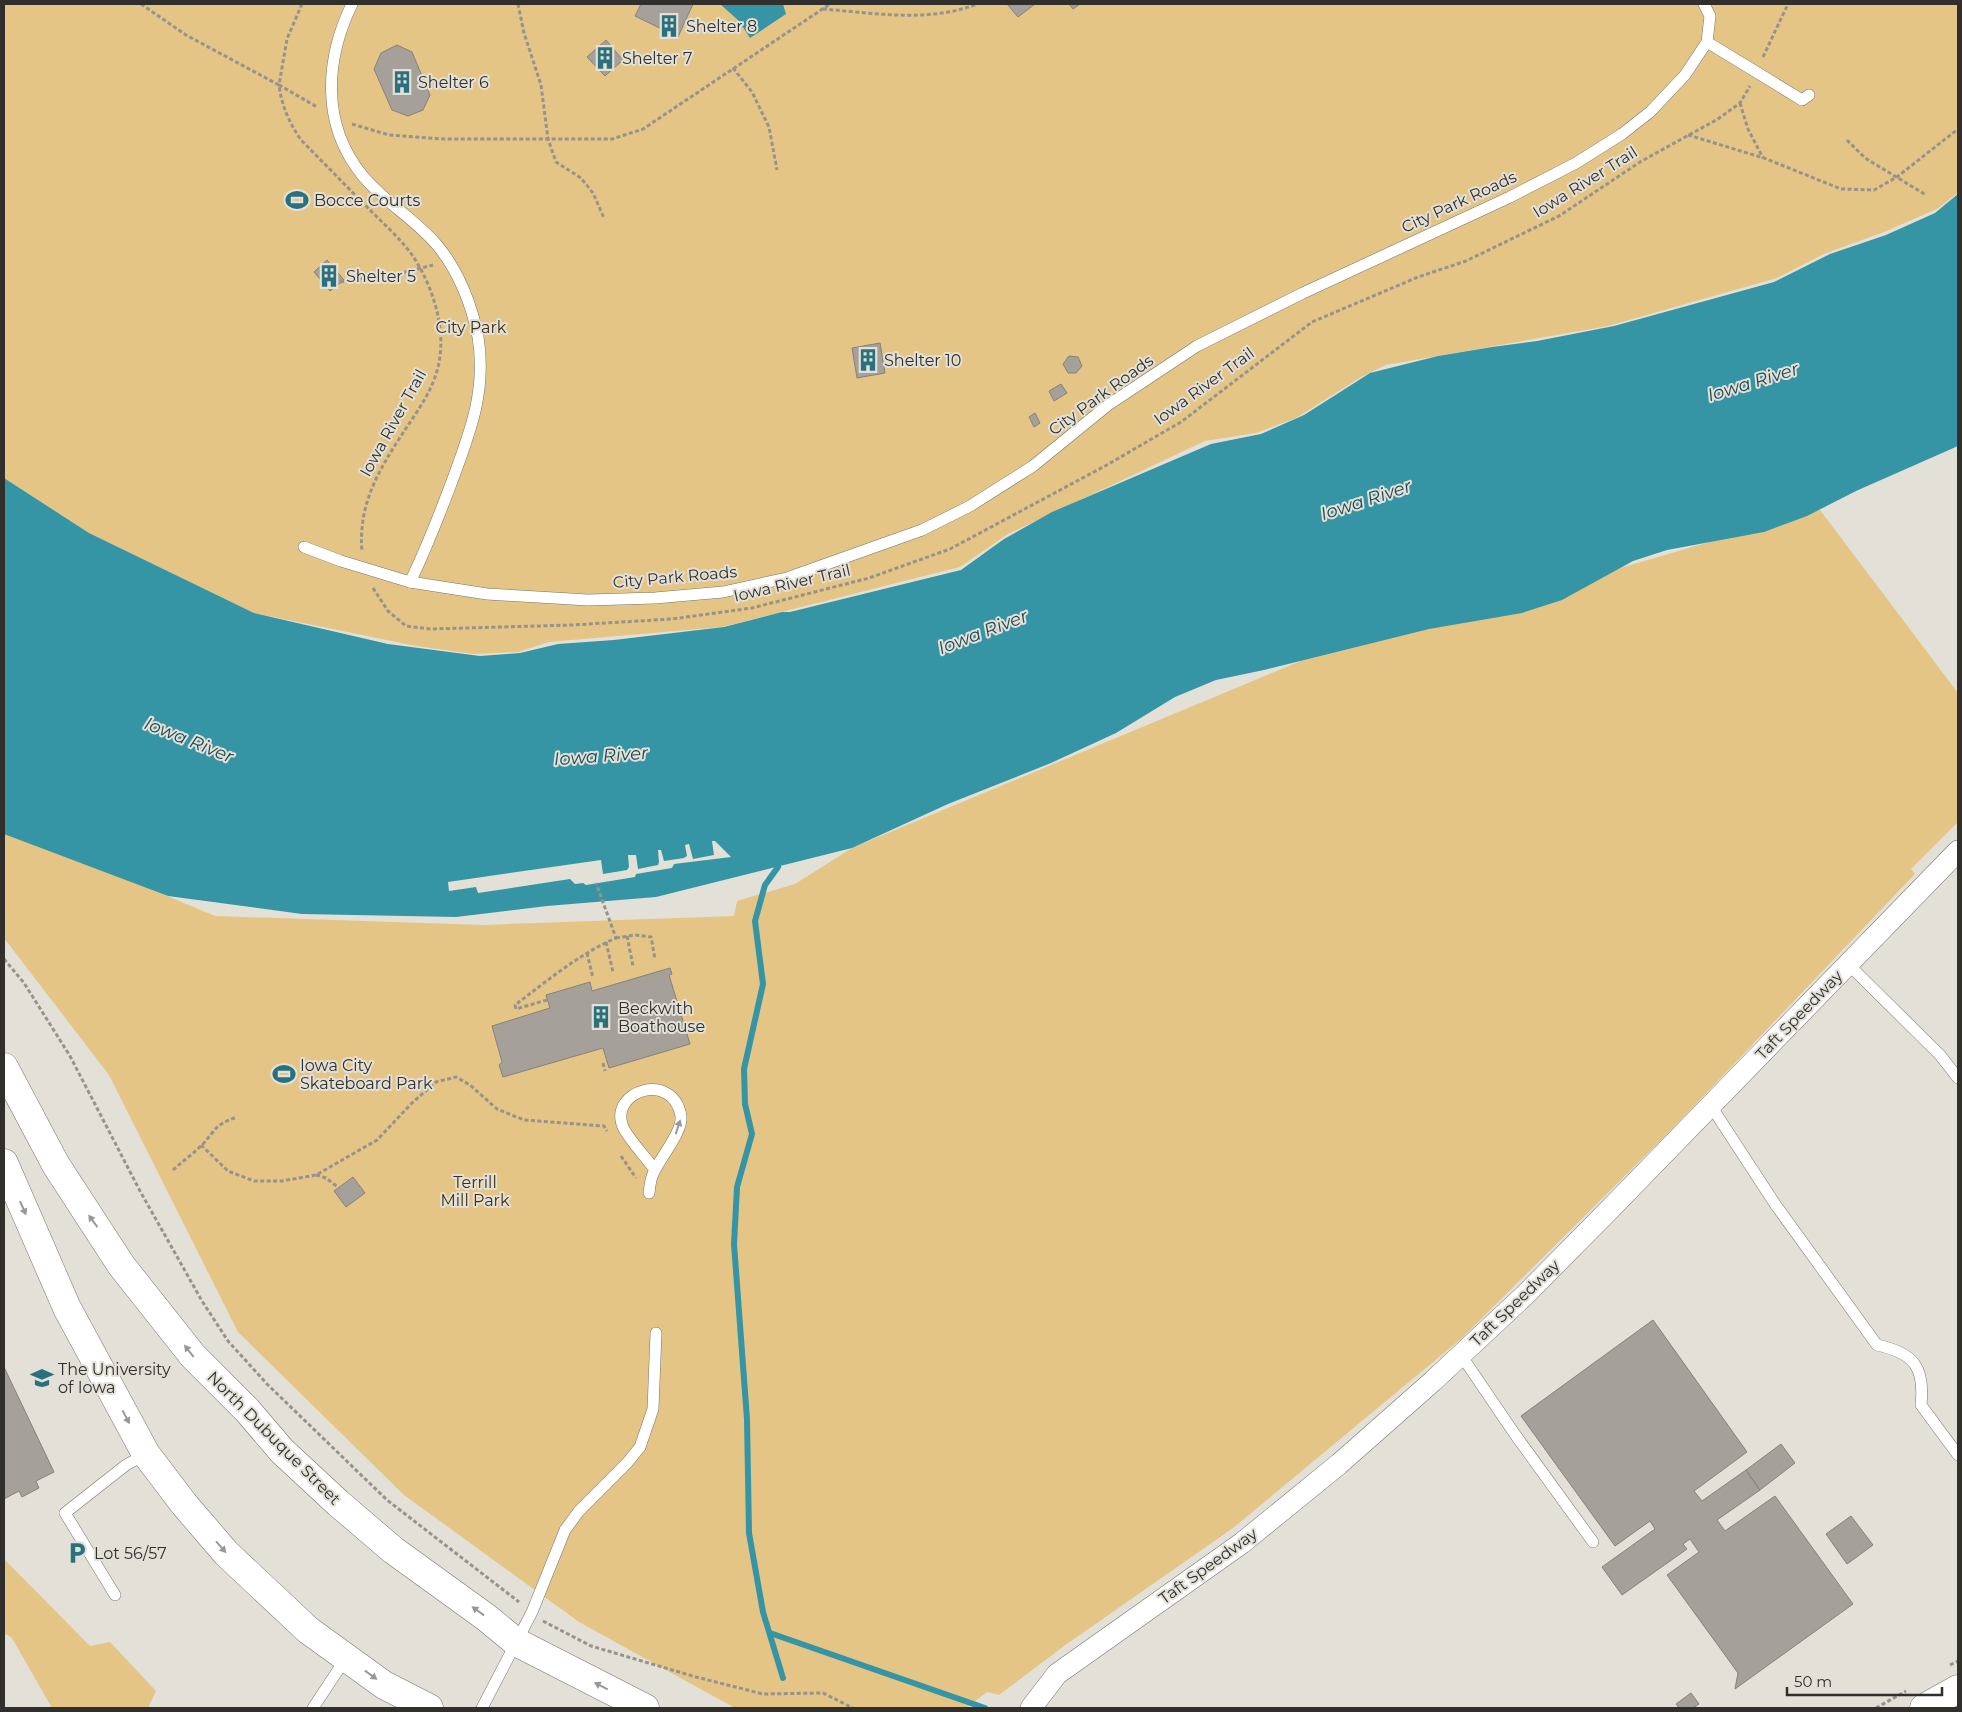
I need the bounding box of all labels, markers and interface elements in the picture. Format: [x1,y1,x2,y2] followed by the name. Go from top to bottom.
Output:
[656,13,682,39] building icon: Shelter 8
[686,17,757,36] place label: Shelter 8
[592,45,618,71] building icon: Shelter 7
[622,49,692,68] place label: Shelter 7
[389,69,415,95] building icon: Shelter 6
[418,73,489,92] place label: Shelter 6
[1529,142,1641,222] street label: Iowa River Trail
[1398,167,1520,237] street label: City Park Roads
[284,187,310,213] sports icon: Bocce Courts
[314,191,421,210] place label: Bocce Courts
[316,263,342,289] building icon: Shelter 5
[346,267,416,286] place label: Shelter 5
[436,318,507,337] park label: City Park
[1150,343,1258,429] street label: Iowa River Trail
[855,347,881,373] building icon: Shelter 10
[884,351,961,370] place label: Shelter 10
[1045,351,1157,439] street label: City Park Roads
[1705,357,1802,406] water label: Iowa River
[356,366,430,480] street label: Iowa River Trail
[1318,475,1415,525] water label: Iowa River
[732,560,852,606] street label: Iowa River Trail
[612,562,738,592] street label: City Park Roads
[935,605,1032,659] water label: Iowa River
[141,712,238,768] water label: Iowa River
[553,742,650,770] water label: Iowa River
[1752,966,1847,1064] street label: Taft Speedway
[618,999,705,1036] place label: Beckwith Boathouse
[588,1004,614,1030] building icon: Beckwith Boathouse
[300,1056,433,1093] place label: Iowa City Skateboard Park
[271,1061,297,1087] sports icon: Iowa City Skateboard Park
[674,1119,682,1134] one-way arrow
[441,1173,510,1210] park label: Terrill Mill Park
[20,1201,28,1215] one-way arrow
[87,1215,98,1228] one-way arrow
[1466,1255,1564,1350] street label: Taft Speedway
[184,1345,195,1358] one-way arrow
[58,1360,171,1397] place label: The University of Iowa
[29,1365,55,1391] school or university icon: The University of Iowa
[203,1367,345,1509] street label: North Dubuque Street
[121,1410,130,1423] one-way arrow
[1155,1524,1261,1608] street label: Taft Speedway
[64,1540,90,1566] parking icon: Lot 56/57
[216,1541,227,1554] one-way arrow
[94,1544,167,1563] place label: Lot 56/57
[472,1606,485,1617] one-way arrow
[1787,1664,1942,1696] scale bar
[364,1670,377,1681] one-way arrow
[1794,1672,1832,1691] text: 50 m
[594,1682,609,1690] one-way arrow

